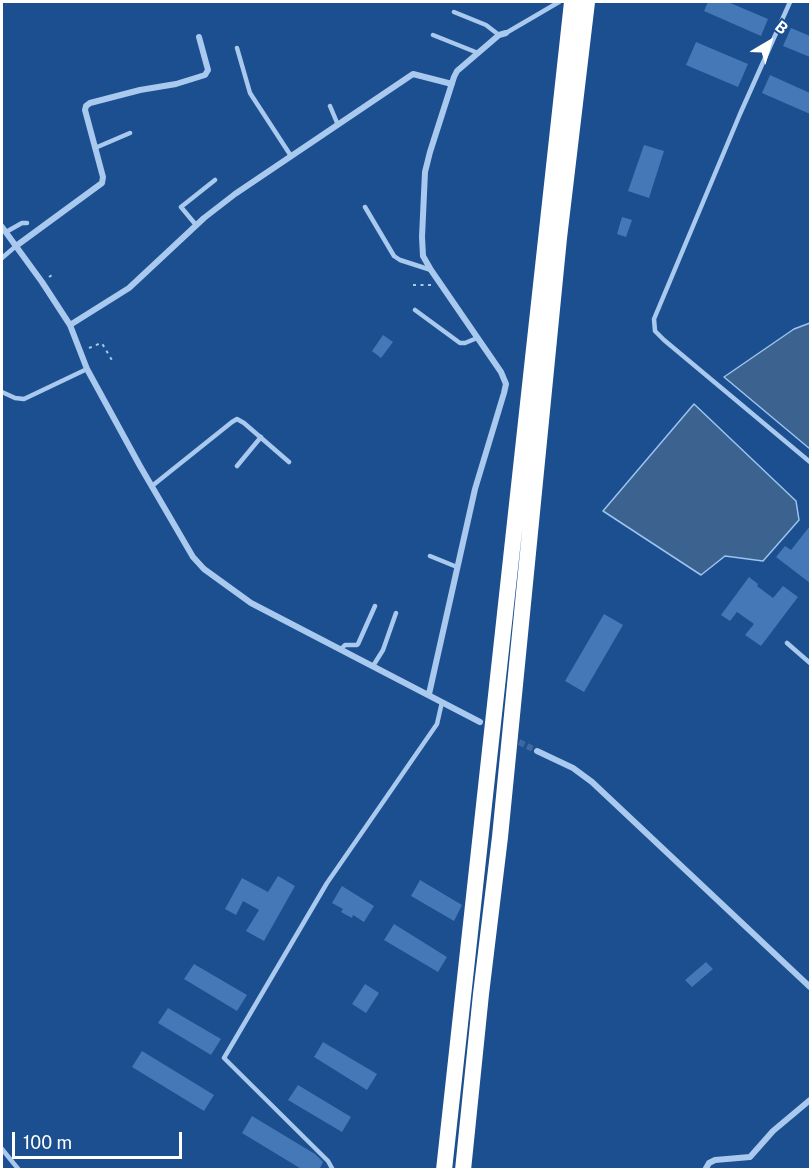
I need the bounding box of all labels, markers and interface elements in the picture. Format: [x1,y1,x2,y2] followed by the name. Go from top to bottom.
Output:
[740,12,800,72] north arrow
[771,17,792,38] text: B
[15,1120,184,1158] scale bar
[23,1132,72,1153] text: 100 m

